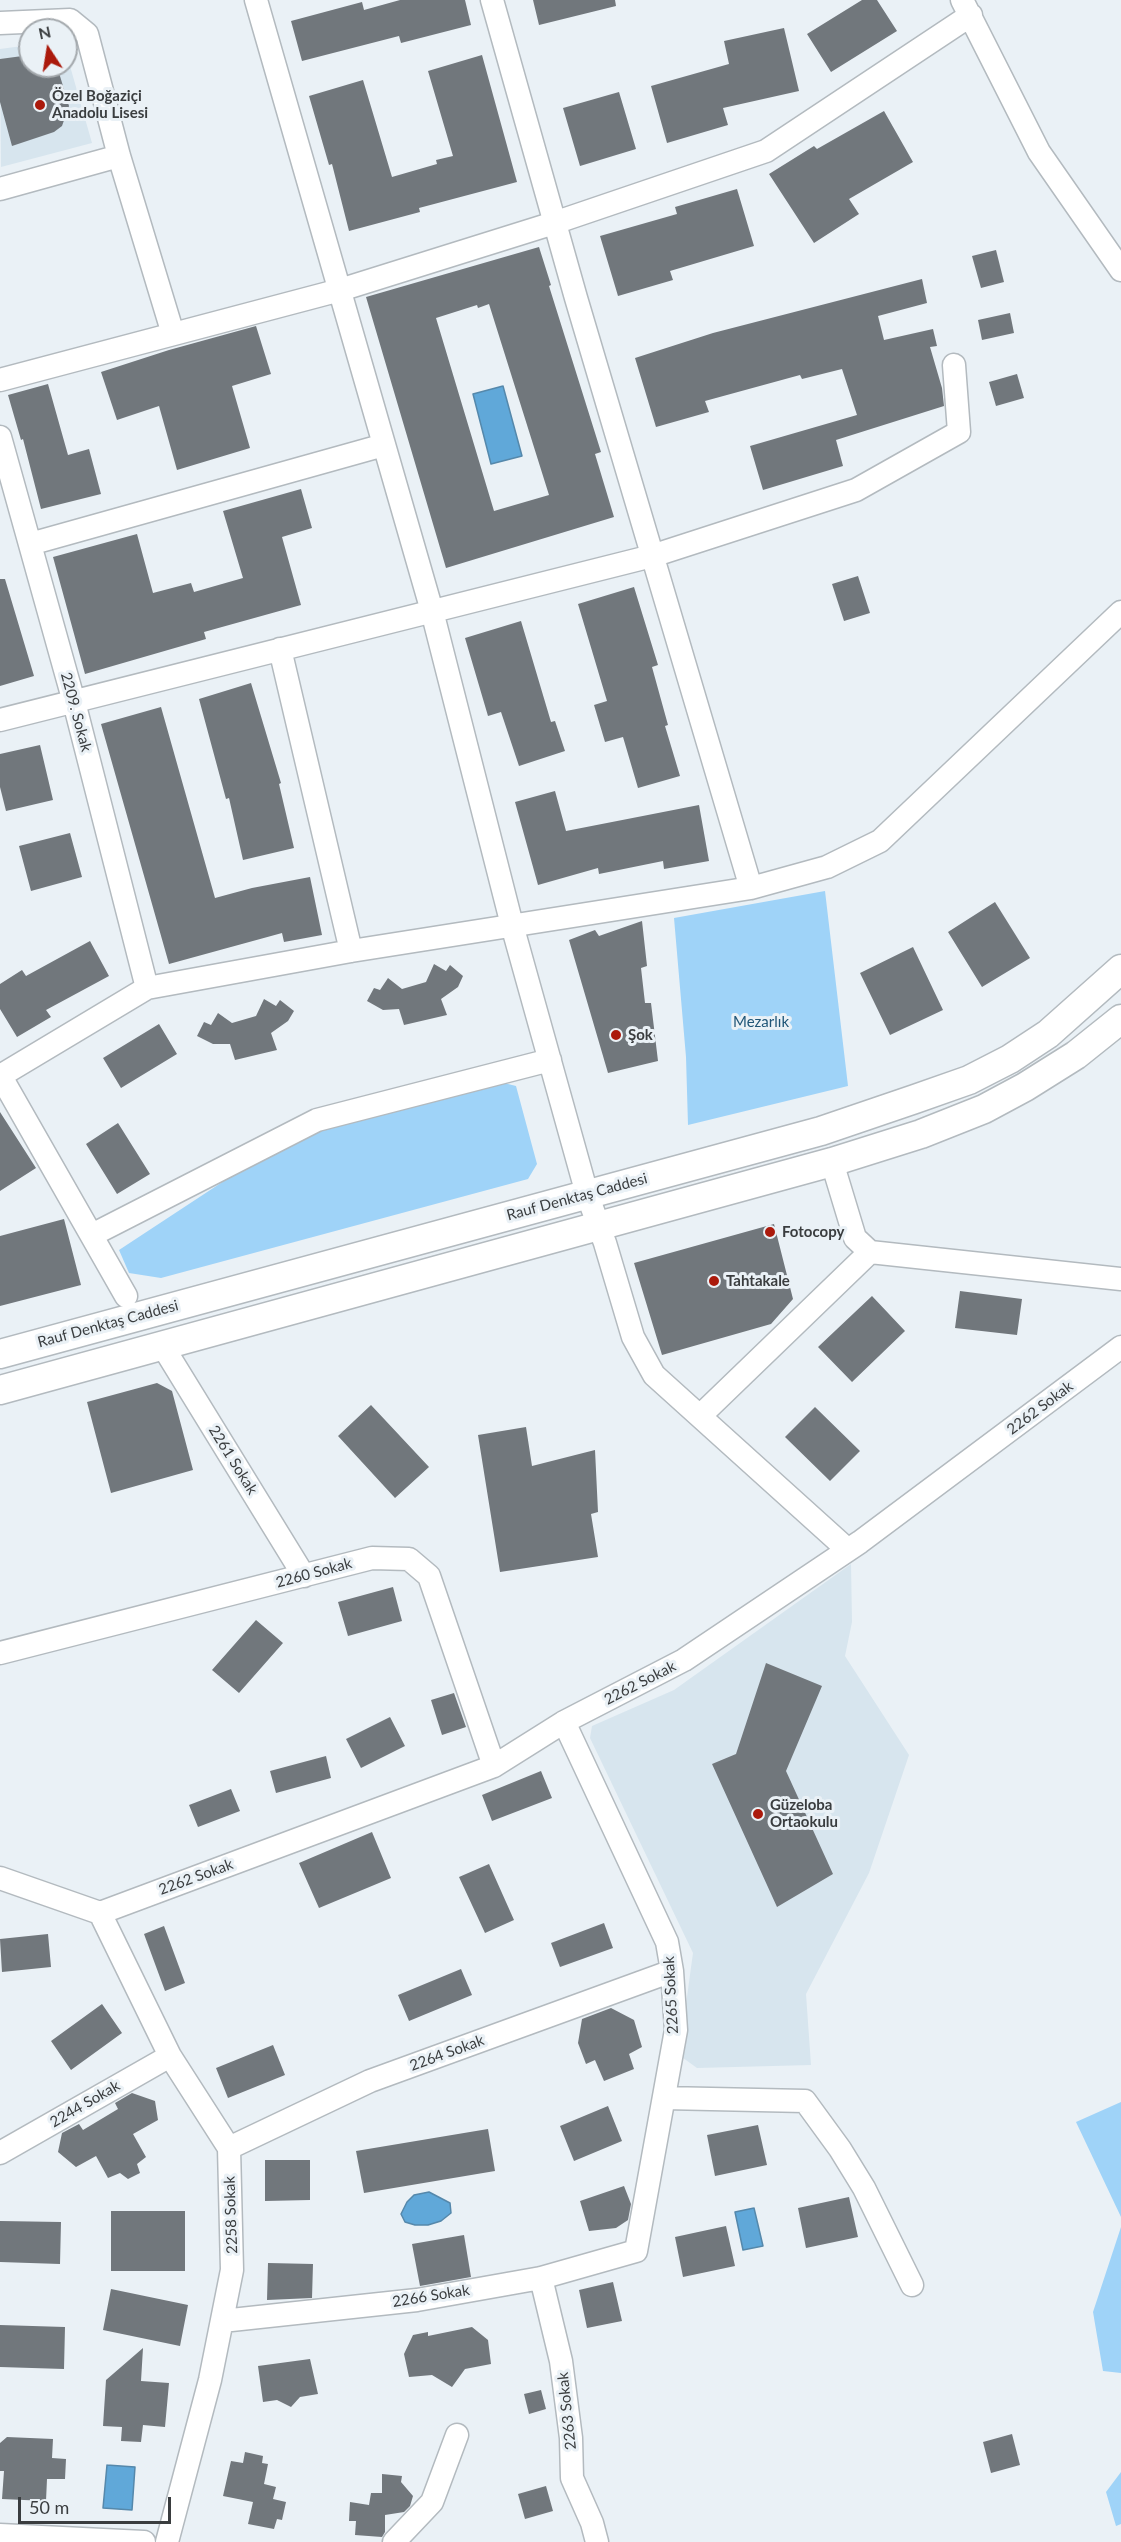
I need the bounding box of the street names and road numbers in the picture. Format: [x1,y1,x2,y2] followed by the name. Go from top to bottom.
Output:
[57,670,95,754] street label: 2209. Sokak
[505,1170,649,1224] street label: Rauf Denktaş Caddesi
[36,1297,180,1351] street label: Rauf Denktaş Caddesi
[1003,1377,1077,1439] street label: 2262 Sokak
[205,1422,261,1498] street label: 2261 Sokak
[274,1554,354,1592] street label: 2260 Sokak
[601,1657,679,1709] street label: 2262 Sokak
[156,1855,236,1899] street label: 2262 Sokak
[660,1956,682,2034] street label: 2265 Sokak
[407,2031,487,2075] street label: 2264 Sokak
[47,2077,123,2131] street label: 2244 Sokak
[221,2176,241,2254] street label: 2258 Sokak
[391,2281,471,2311] street label: 2266 Sokak
[554,2371,580,2451] street label: 2263 Sokak

